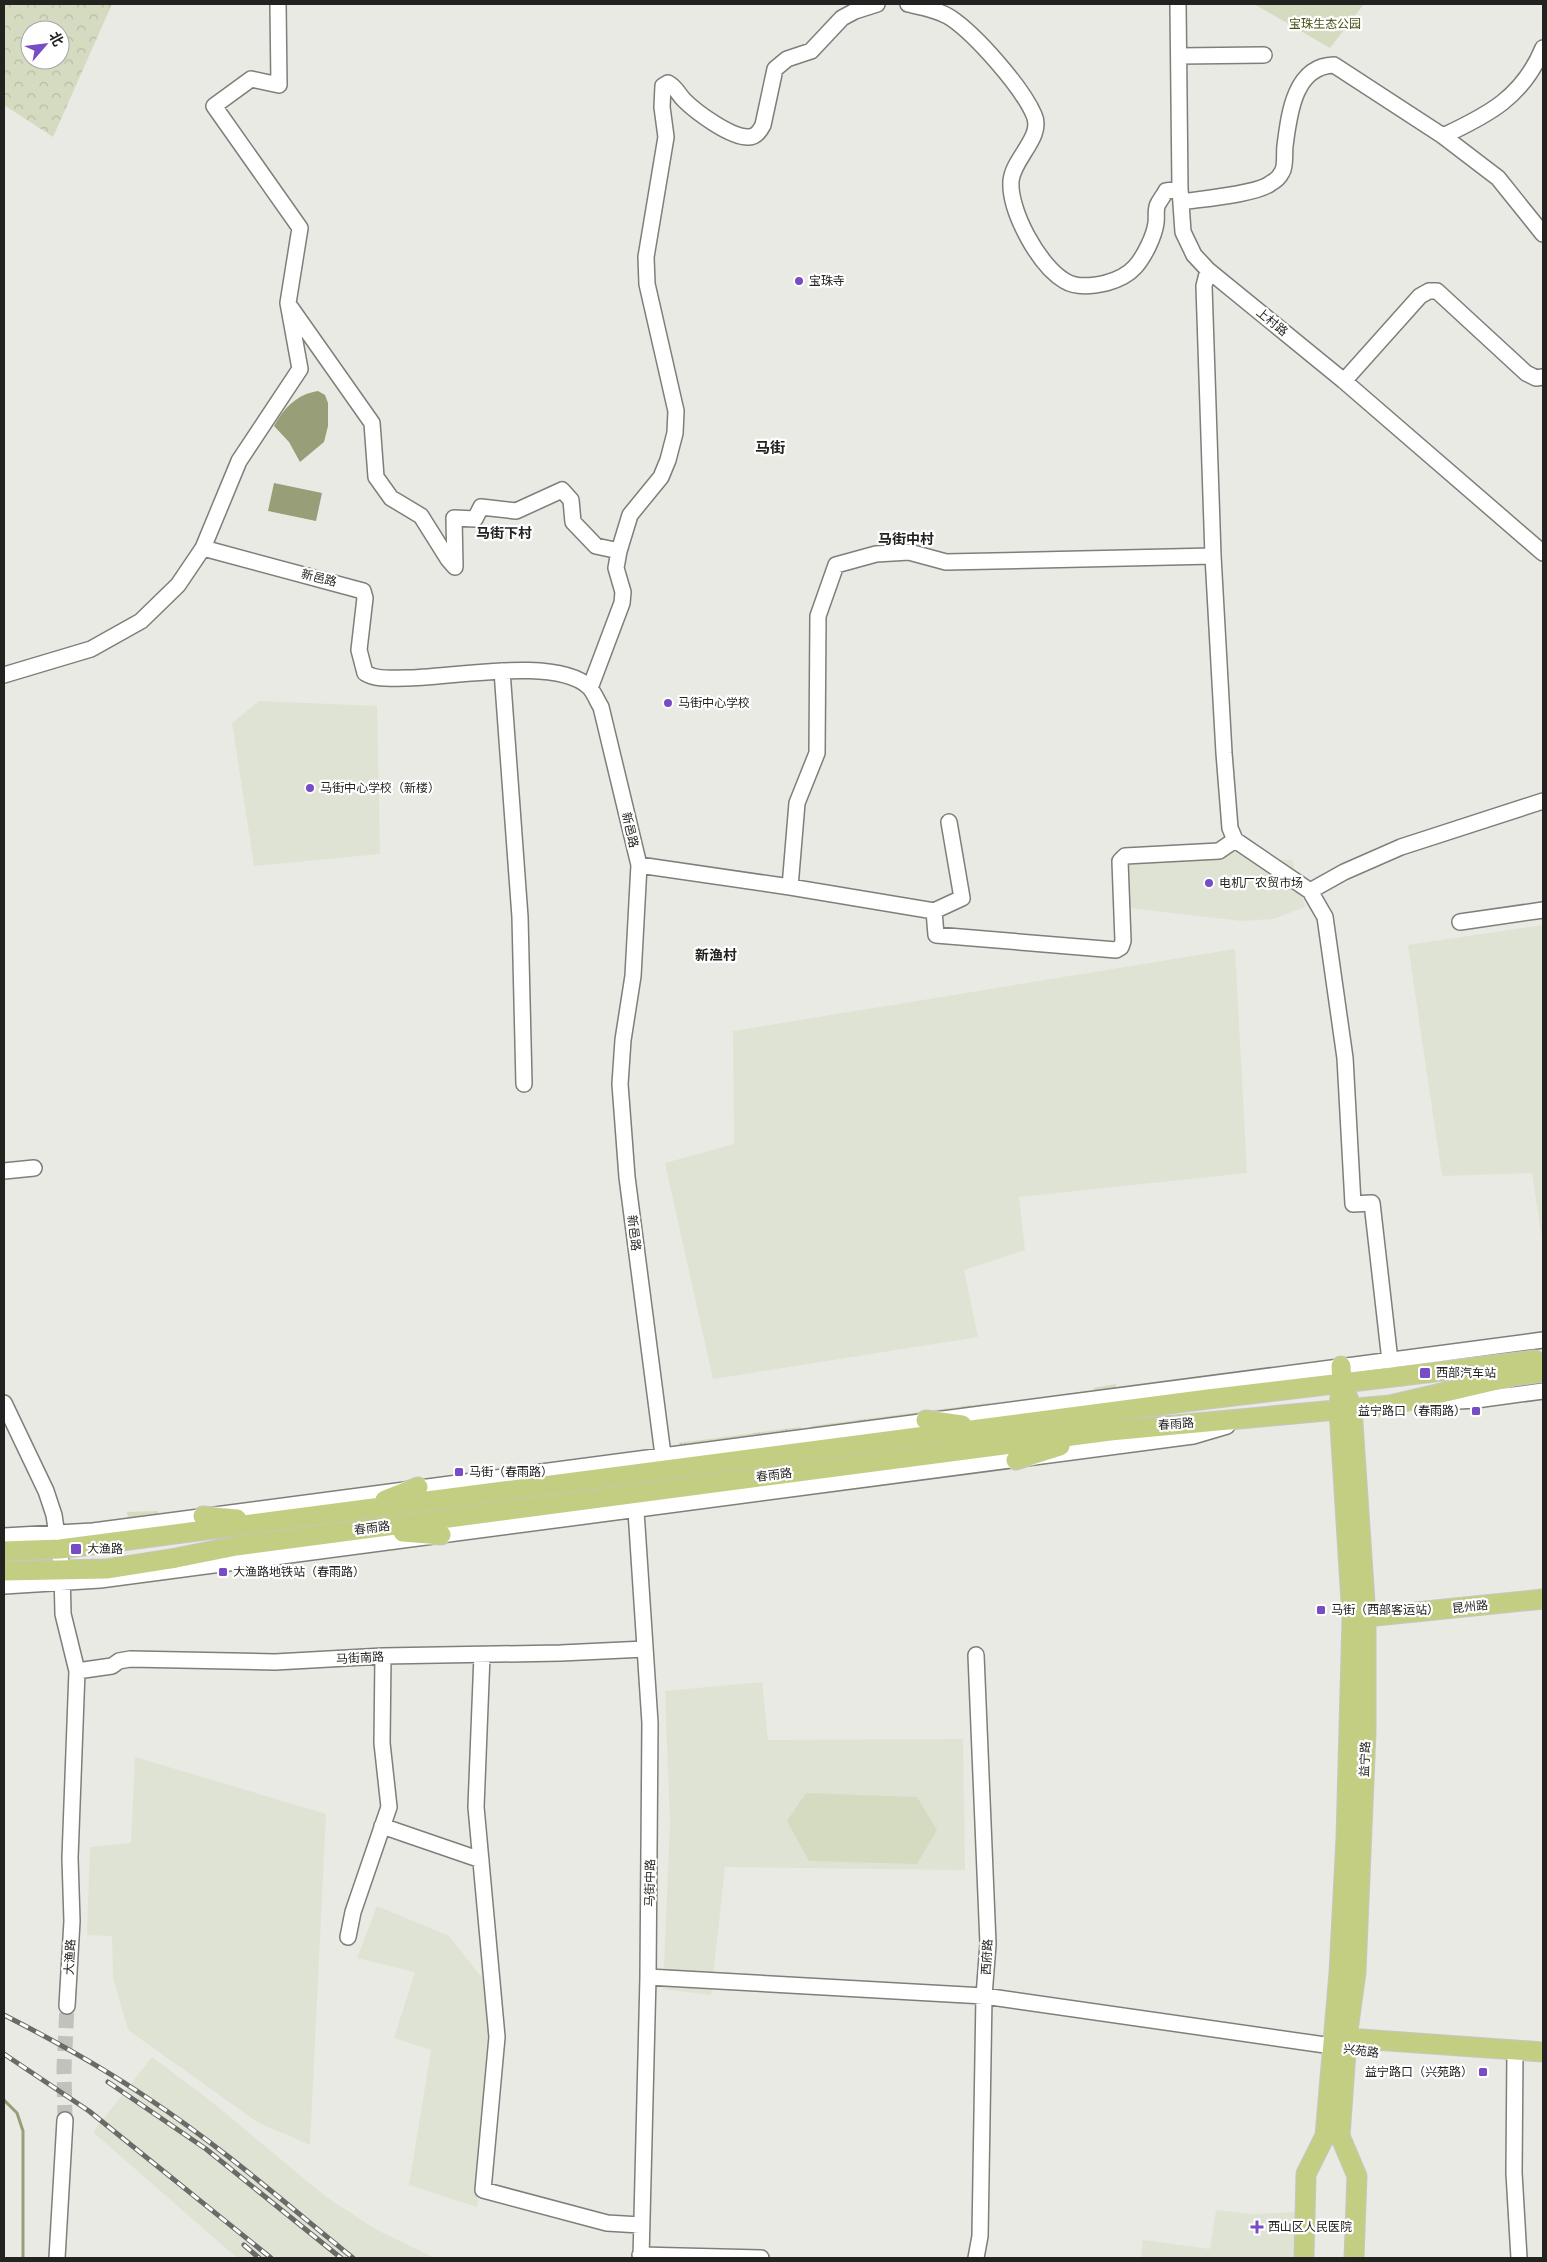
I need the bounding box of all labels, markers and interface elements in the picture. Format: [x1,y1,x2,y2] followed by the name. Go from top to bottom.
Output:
[1289,17,1361,33] park label: 宝珠生态公园
[20,20,70,70] north arrow
[44,29,66,50] text: 北
[809,274,845,290] place label: 宝珠寺
[793,275,805,287] marker: 宝珠寺
[1252,305,1290,340] street label: 上村路
[755,440,785,459] district label: 马街
[476,525,532,543] district label: 马街下村
[878,531,934,549] district label: 马街中村
[299,567,338,591] street label: 新邑路
[678,696,750,712] place label: 马街中心学校
[662,697,674,709] marker: 马街中心学校
[320,781,440,797] place label: 马街中心学校（新楼）
[304,782,316,794] marker: 马街中心学校（新楼）
[617,811,641,850] street label: 新邑路
[1219,876,1303,892] place label: 电机厂农贸市场
[1203,877,1215,889] marker: 电机厂农贸市场
[695,947,737,965] district label: 新渔村
[623,1214,643,1252] street label: 新邑路
[1418,1366,1432,1380] marker: 西部汽车站
[1436,1366,1496,1382] place label: 西部汽车站
[1358,1404,1466,1420] place label: 益宁路口（春雨路）
[1470,1405,1482,1417] marker: 益宁路口（春雨路）
[1158,1416,1195,1434] street label: 春雨路
[469,1465,553,1481] place label: 马街（春雨路）
[453,1466,465,1478] marker: 马街（春雨路）
[755,1466,793,1486] street label: 春雨路
[353,1519,391,1539] street label: 春雨路
[69,1542,83,1556] marker: 大渔路
[87,1542,123,1558] place label: 大渔路
[233,1565,365,1581] place label: 大渔路地铁站（春雨路）
[217,1566,229,1578] marker: 大渔路地铁站（春雨路）
[1451,1598,1489,1618] street label: 昆州路
[1331,1603,1439,1619] place label: 马街（西部客运站）
[1315,1604,1327,1616] marker: 马街（西部客运站）
[336,1650,384,1668] street label: 马街南路
[1357,1741,1375,1777] street label: 益宁路
[643,1859,659,1907] street label: 马街中路
[62,1939,80,1975] street label: 大渔路
[979,1939,997,1975] street label: 西府路
[1342,2042,1380,2062] street label: 兴苑路
[1365,2065,1473,2081] place label: 益宁路口（兴苑路）
[1477,2066,1489,2078] marker: 益宁路口（兴苑路）
[1250,2220,1264,2234] marker: 西山区人民医院
[1268,2220,1352,2236] place label: 西山区人民医院

